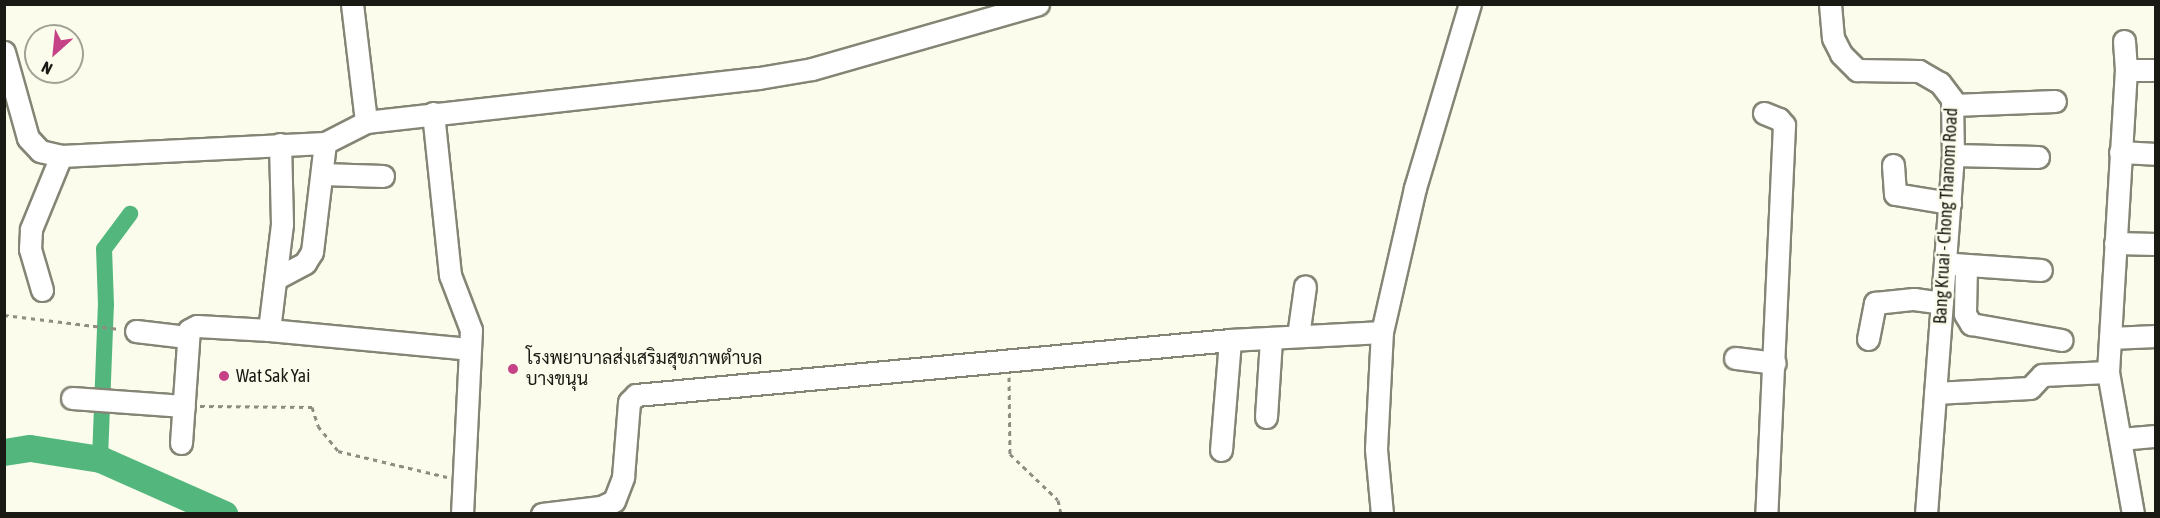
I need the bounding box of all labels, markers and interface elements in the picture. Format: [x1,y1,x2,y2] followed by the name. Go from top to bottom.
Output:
[24,24,84,84] north arrow
[38,58,55,78] text: N
[1930,107,1962,325] street label: Bang Kruai - Chong Thanom Road
[526,348,762,391] place label: โรงพยาบาลส่งเสริมสุขภาพตำบล บางขนุน
[504,360,522,378] marker: โรงพยาบาลส่งเสริมสุขภาพตำบล บางขนุน
[236,365,310,387] place label: Wat Sak Yai
[217,369,231,383] marker: Wat Sak Yai

